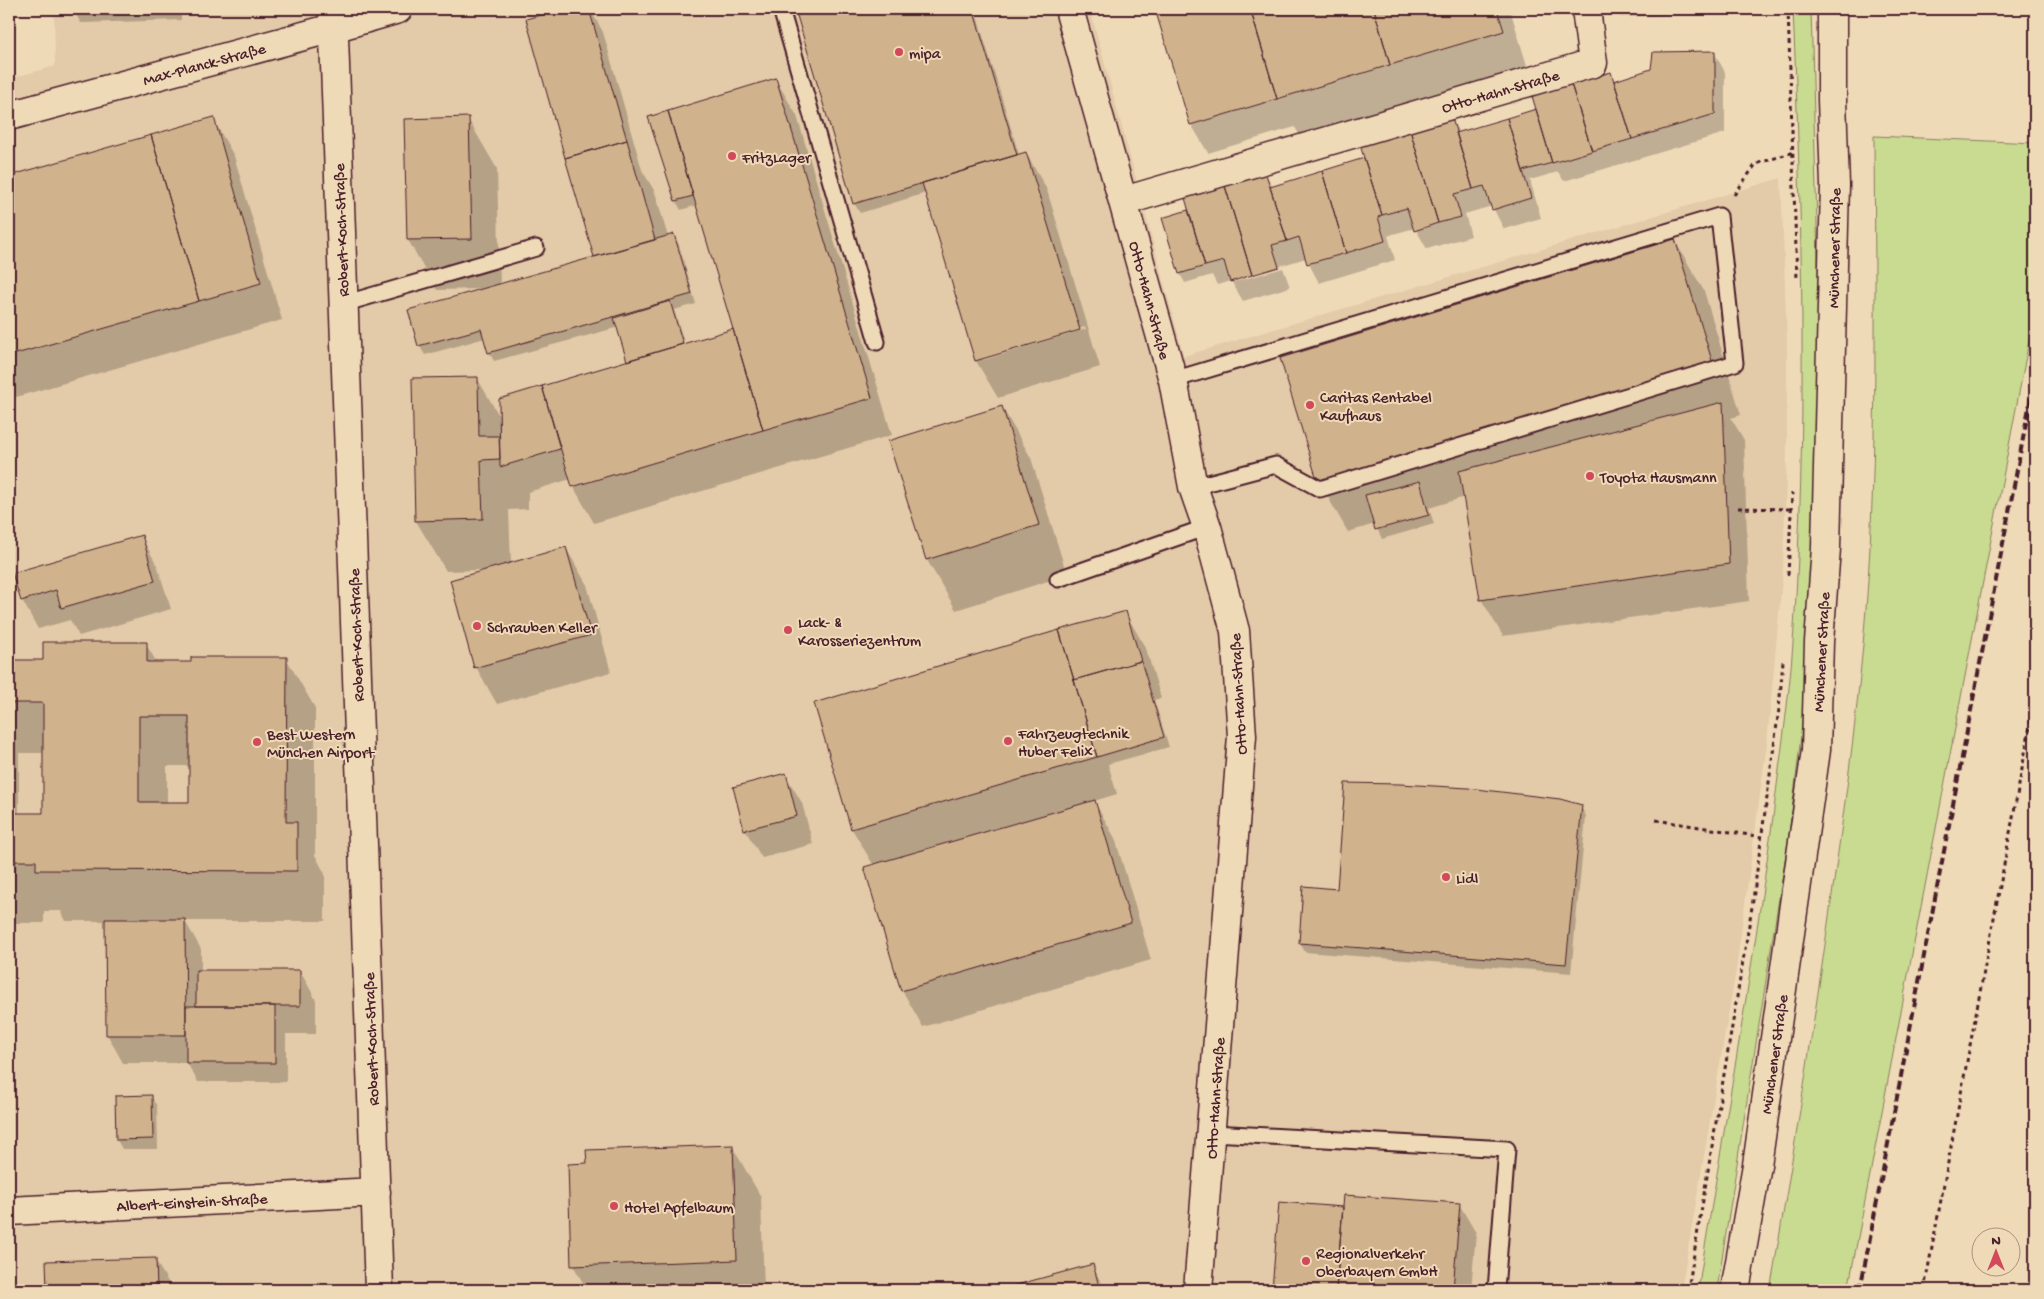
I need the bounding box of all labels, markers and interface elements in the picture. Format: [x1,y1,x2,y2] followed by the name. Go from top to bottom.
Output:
[141,41,269,92] street label: Max-Planck-Straße
[893,46,905,58] marker: mipa
[909,46,942,65] place label: mipa
[1440,67,1563,119] street label: Otto-Hahn-Straße
[726,150,738,162] marker: FritzLager
[741,150,812,169] place label: FritzLager
[332,162,355,297] street label: Robert-Koch-Straße
[1826,187,1847,308] street label: Münchener Straße
[1123,240,1173,363] street label: Otto-Hahn-Straße
[1320,390,1432,427] place label: Caritas Rentabel Kaufhaus
[1304,399,1316,411] marker: Caritas Rentabel Kaufhaus
[1584,470,1596,482] marker: Toyota Hausmann
[1599,470,1717,489] place label: Toyota Hausmann
[347,567,370,702] street label: Robert-Koch-Straße
[1811,591,1836,713] street label: Münchener Straße
[798,615,922,652] place label: Lack- & Karosseriezentrum
[471,620,483,632] marker: Schrauben Keller
[487,620,598,639] place label: Schrauben Keller
[782,624,794,636] marker: Lack- & Karosseriezentrum
[1228,632,1253,755] street label: Otto-Hahn-Straße
[1017,726,1130,763] place label: Fahrzeugtechnik Huber Felix
[266,727,375,764] place label: Best Western München Airport
[1002,735,1014,747] marker: Fahrzeugtechnik Huber Felix
[251,736,263,748] marker: Best Western München Airport
[1440,871,1452,883] marker: Lidl
[1456,871,1478,890] place label: Lidl
[362,971,385,1106] street label: Robert-Koch-Straße
[1759,993,1794,1115] street label: Münchener Straße
[1204,1036,1231,1160] street label: Otto-Hahn-Straße
[116,1191,269,1218] street label: Albert-Einstein-Straße
[608,1200,620,1212] marker: Hotel Apfelbaum
[624,1200,734,1219] place label: Hotel Apfelbaum
[1972,1226,2022,1276] north arrow
[1991,1233,2001,1250] text: N
[1316,1246,1438,1283] place label: Regionalverkehr Oberbayern GmbH
[1300,1255,1312,1267] marker: Regionalverkehr Oberbayern GmbH

